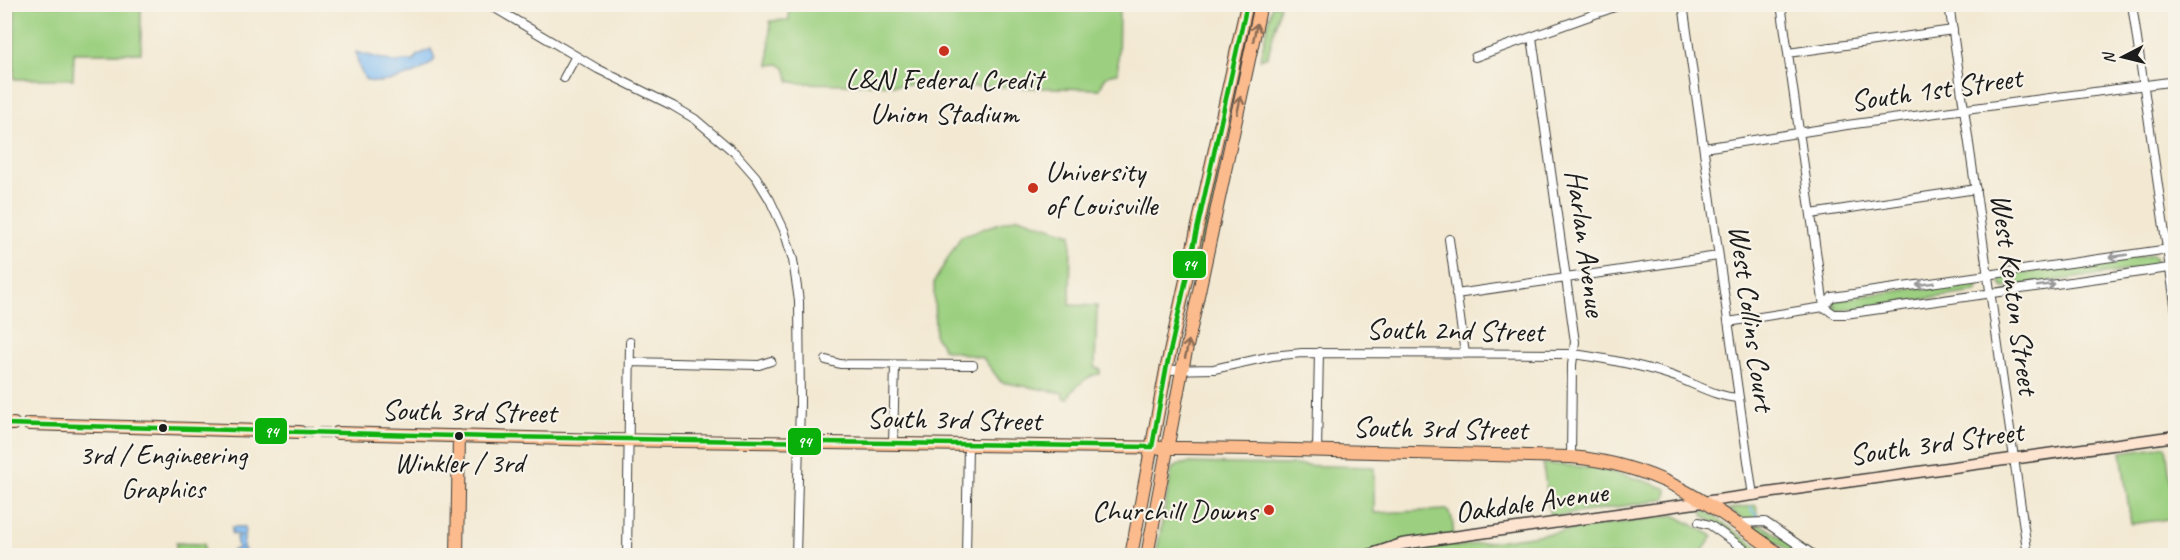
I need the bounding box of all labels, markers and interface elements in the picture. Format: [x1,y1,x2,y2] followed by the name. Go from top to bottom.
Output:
[1250,22,1262,41] one-way arrow
[2093,27,2153,87] north arrow
[937,44,951,58] marker: L&N Federal Credit Union Stadium
[2098,50,2120,65] text: N
[1848,58,2027,120] street label: South 1st Street
[845,60,1047,132] place label: L&N Federal Credit Union Stadium
[1234,95,1246,114] one-way arrow
[1045,152,1160,224] place label: University of Louisville
[1557,167,1615,321] street label: Harlan Avenue
[1026,181,1040,195] marker: University of Louisville
[1982,191,2048,400] street label: West Kenton Street
[1720,223,1784,416] street label: West Collins Court
[1172,250,1207,279] line badge: 94
[2108,250,2128,261] one-way arrow
[1182,255,1198,275] text: 94
[1915,278,1935,289] one-way arrow
[2036,280,2056,291] one-way arrow
[1366,309,1547,351] street label: South 2nd Street
[1182,340,1193,359] one-way arrow
[381,390,560,432] street label: South 3rd Street
[866,398,1045,440] street label: South 3rd Street
[1352,407,1531,449] street label: South 3rd Street
[1847,412,2028,474] street label: South 3rd Street
[254,417,288,445] line badge: 94
[157,422,169,434] marker: 3rd / Engineering Graphics
[264,422,280,442] text: 94
[787,427,822,456] line badge: 94
[453,430,465,442] marker: Winkler / 3rd
[797,432,813,452] text: 94
[79,437,249,506] place label: 3rd / Engineering Graphics
[394,445,528,480] place label: Winkler / 3rd
[1452,472,1612,532] street label: Oakdale Avenue
[1092,491,1260,529] place label: Churchill Downs
[1262,503,1276,517] marker: Churchill Downs

